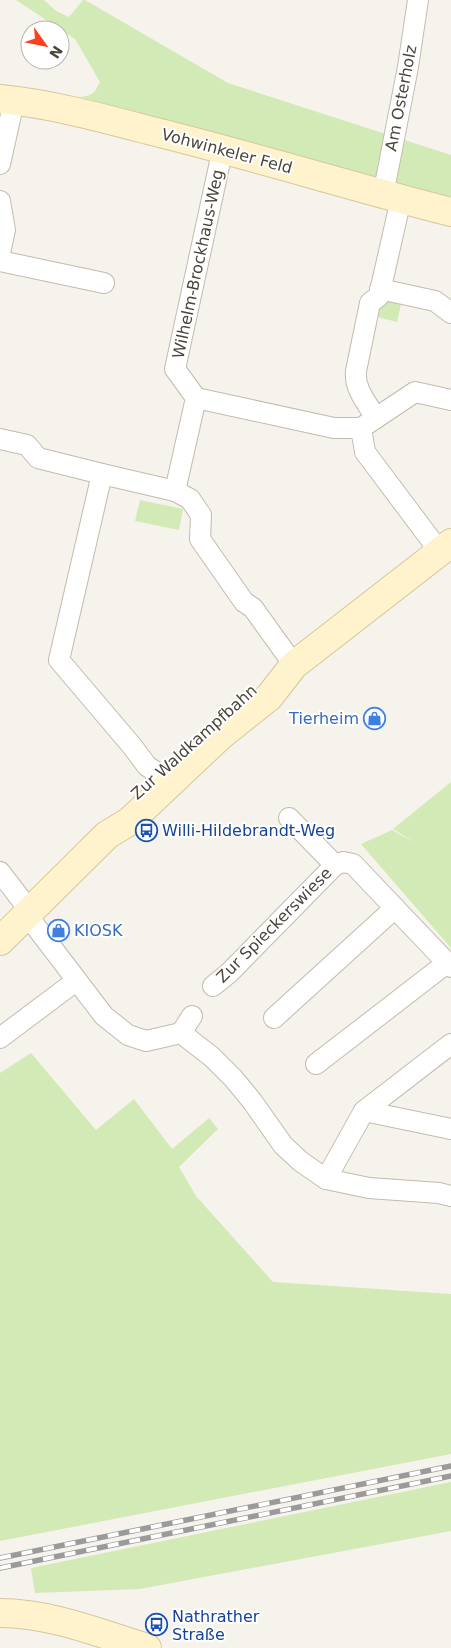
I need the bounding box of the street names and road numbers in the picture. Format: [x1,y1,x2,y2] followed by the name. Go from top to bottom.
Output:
[381,43,421,153] street label: Am Osterholz
[160,124,294,178] street label: Vohwinkeler Feld
[169,168,227,360] street label: Wilhelm-Brockhaus-Weg
[127,681,261,803] street label: Zur Waldkampfbahn
[212,863,336,987] street label: Zur Spieckerswiese

